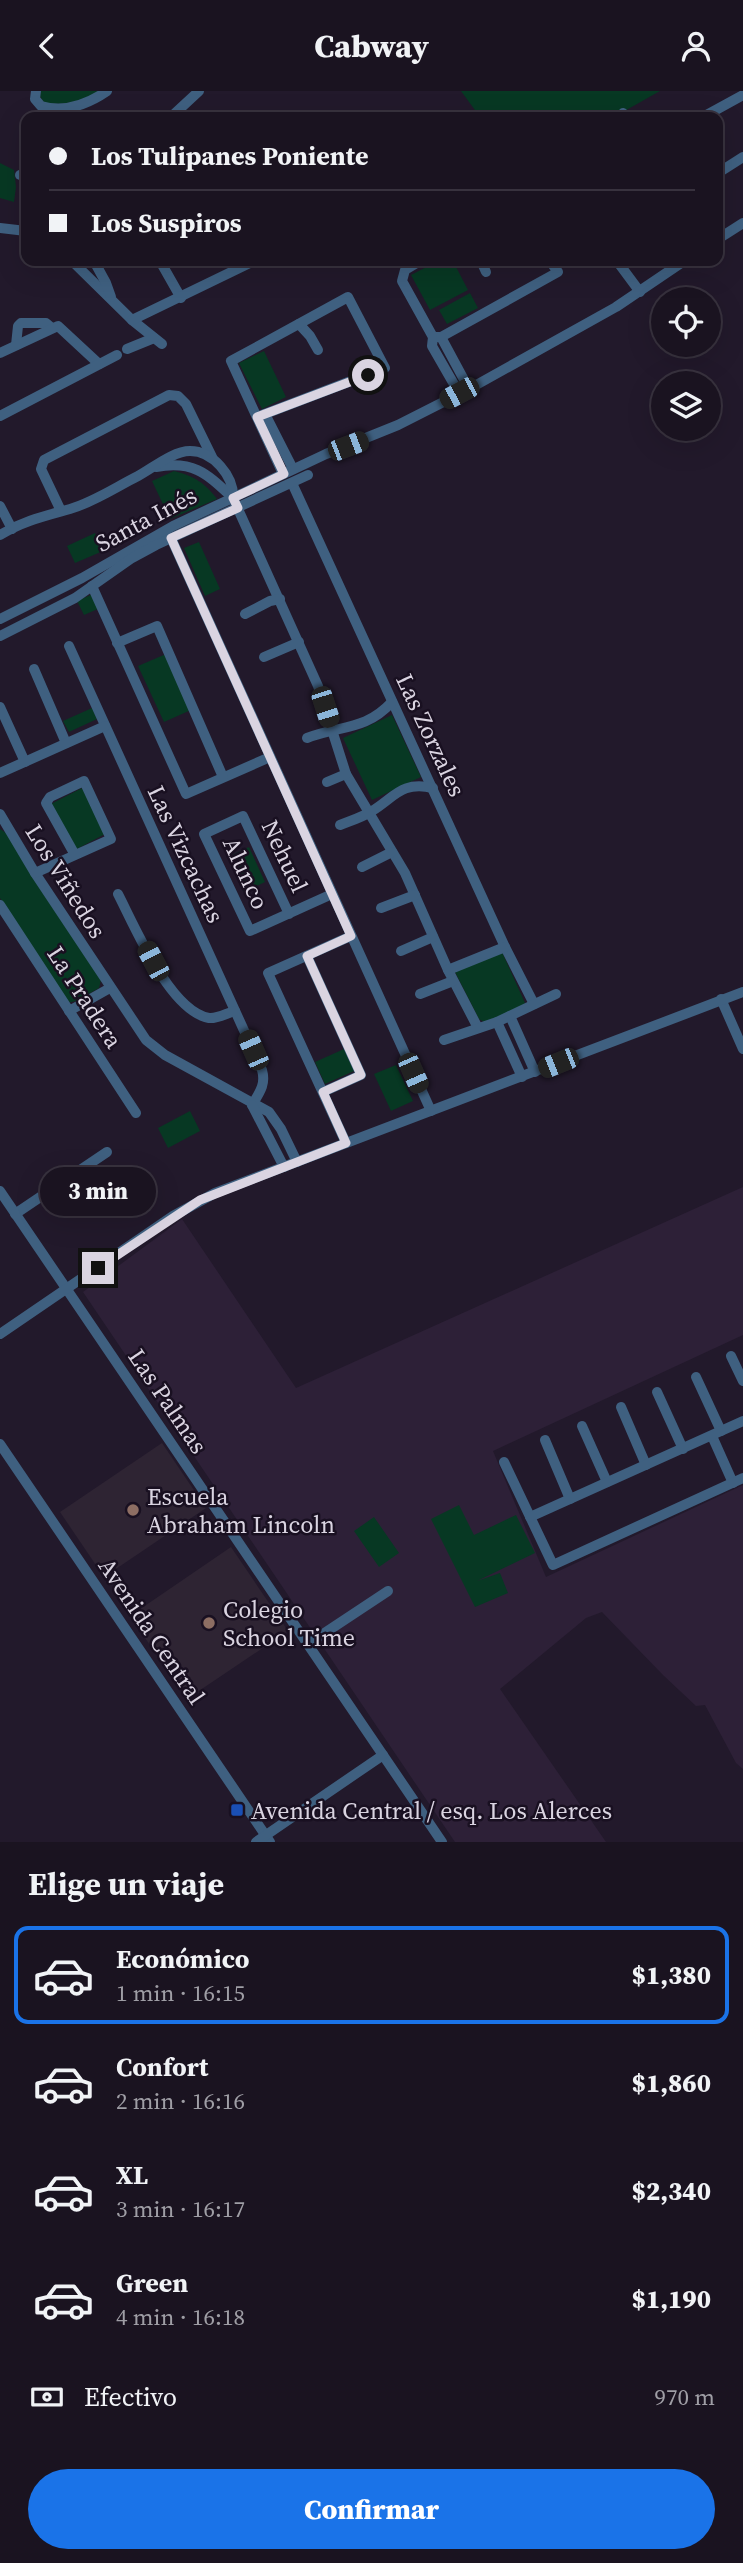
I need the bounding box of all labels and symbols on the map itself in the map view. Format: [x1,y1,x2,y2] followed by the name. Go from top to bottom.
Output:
[352,359,384,391] route start
[436,374,483,412] car
[325,429,372,463] car
[89,478,203,560] street label: Santa Inés
[388,668,474,802] street label: Las Zorzales
[309,684,342,730] car
[140,780,232,928] street label: Las Vizcachas
[254,814,316,898] street label: Nehuel
[18,817,114,945] street label: Los Viñedos
[215,831,277,915] street label: Alunco
[134,938,173,984] car
[40,939,131,1055] street label: La Pradera
[235,1027,272,1073] car
[535,1045,582,1081] car
[395,1050,432,1096] car
[40,1167,156,1215] callout: 3 min
[82,1252,114,1284] route end
[121,1342,215,1460] street label: Las Palmas
[147,1480,335,1541] place label: Escuela Abraham Lincoln
[125,1502,141,1518] marker: Escuela Abraham Lincoln
[91,1551,213,1711] street label: Avenida Central
[223,1593,355,1654] place label: Colegio School Time
[201,1615,217,1631] marker: Colegio School Time
[251,1794,612,1827] place label: Avenida Central / esq. Los Alerces
[229,1802,245,1818] marker: Avenida Central / esq. Los Alerces

